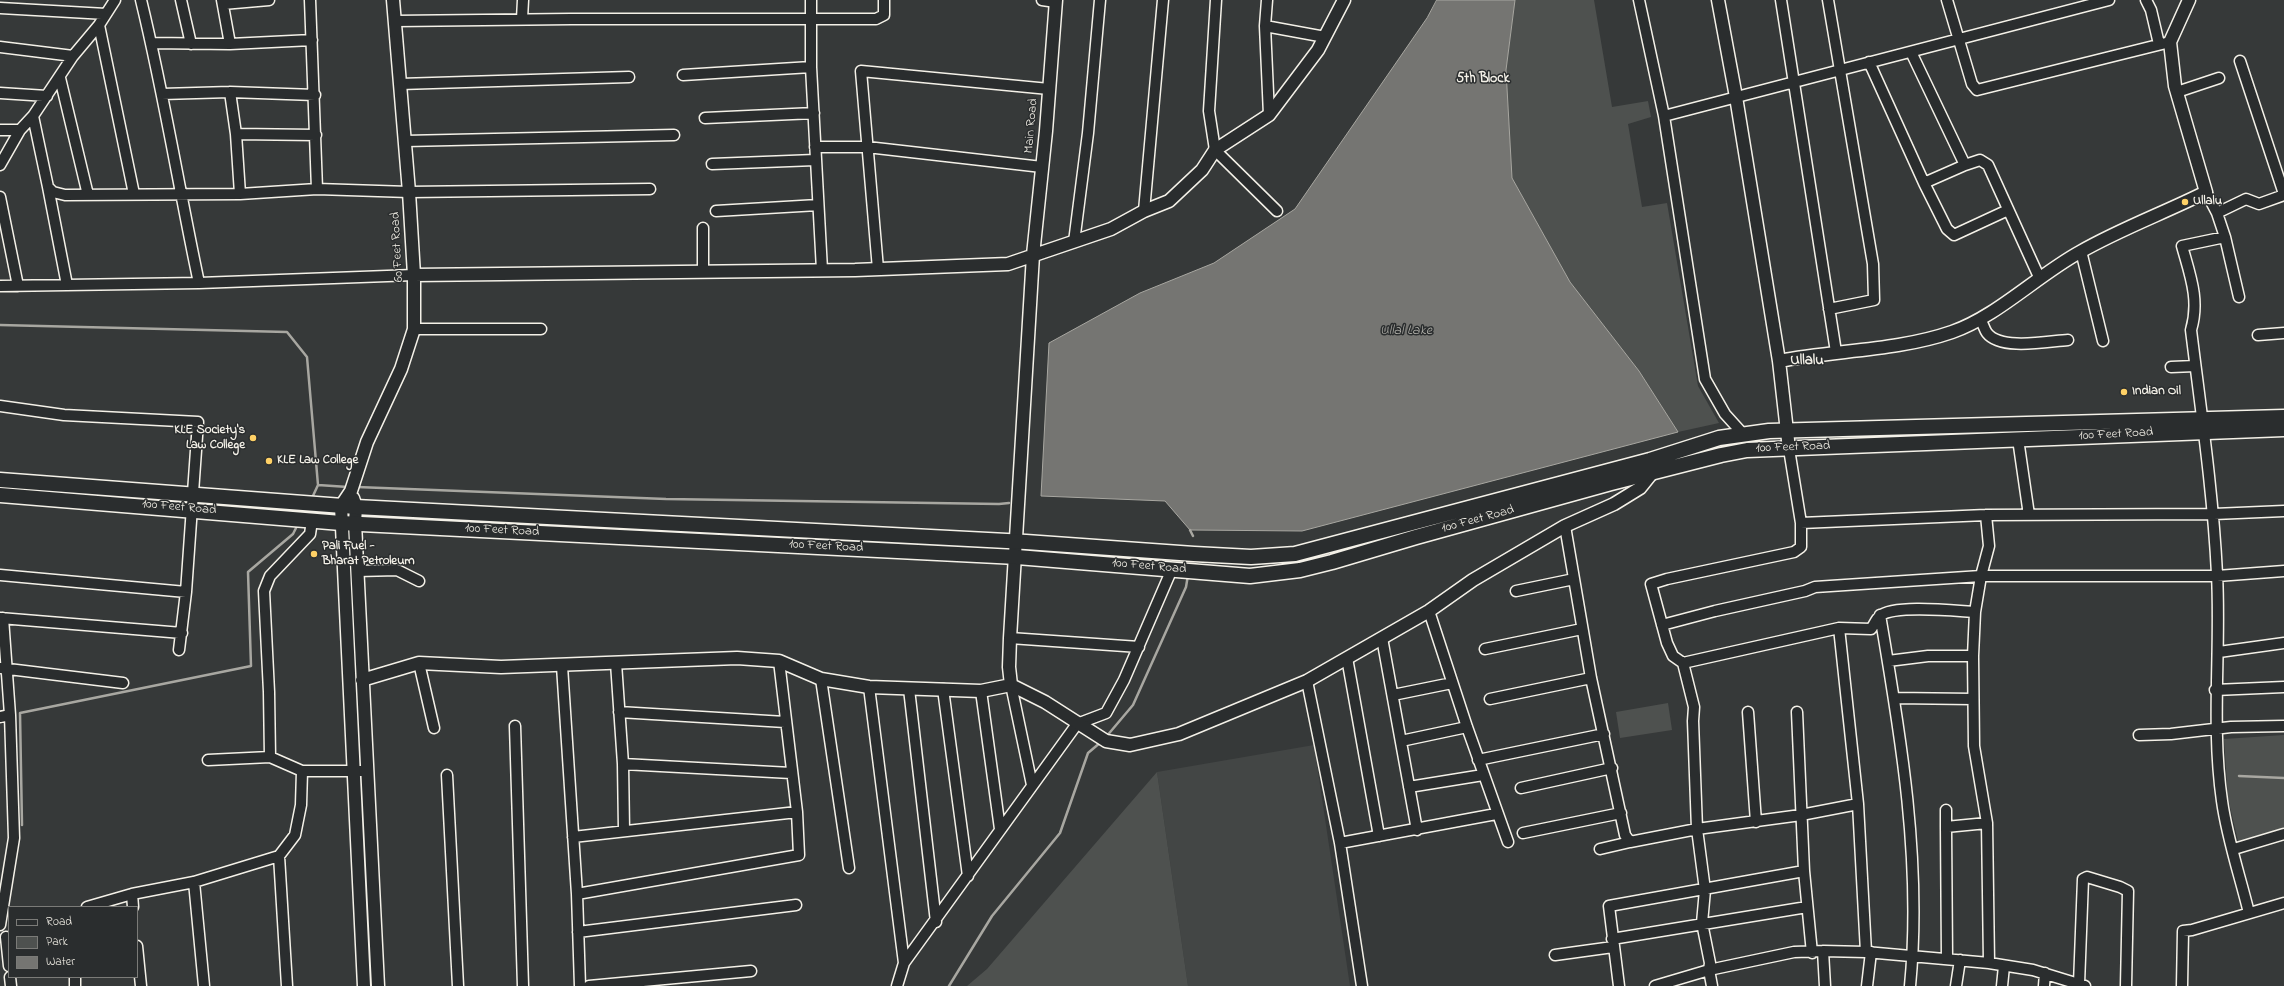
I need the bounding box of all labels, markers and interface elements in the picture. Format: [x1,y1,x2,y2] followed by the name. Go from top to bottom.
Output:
[1456,72,1510,88] district label: 5th Block
[1022,98,1042,154] street label: Main Road
[2193,194,2222,210] place label: Ullalu
[2180,197,2190,207] marker: Ullalu
[388,211,408,283] street label: 60 Feet Road
[1380,324,1432,340] water label: Ullal Lake
[1790,353,1824,371] district label: Ullalu
[2132,384,2181,400] place label: Indian Oil
[2119,387,2129,397] marker: Indian Oil
[174,423,245,454] place label: KLE Society's Law College
[2078,425,2154,445] street label: 100 Feet Road
[248,433,258,443] marker: KLE Society's Law College
[1755,439,1831,457] street label: 100 Feet Road
[277,453,358,469] place label: KLE Law College
[264,456,274,466] marker: KLE Law College
[141,497,217,519] street label: 100 Feet Road
[1440,503,1516,537] street label: 100 Feet Road
[464,521,540,541] street label: 100 Feet Road
[788,537,864,557] street label: 100 Feet Road
[322,539,415,570] place label: Pali Fuel - Bharat Petroleum
[309,549,319,559] marker: Pali Fuel - Bharat Petroleum
[1111,556,1187,578] street label: 100 Feet Road
[8,906,138,978] legend
[46,913,72,931] text: Road
[46,933,68,951] text: Park
[46,953,75,971] text: Water

